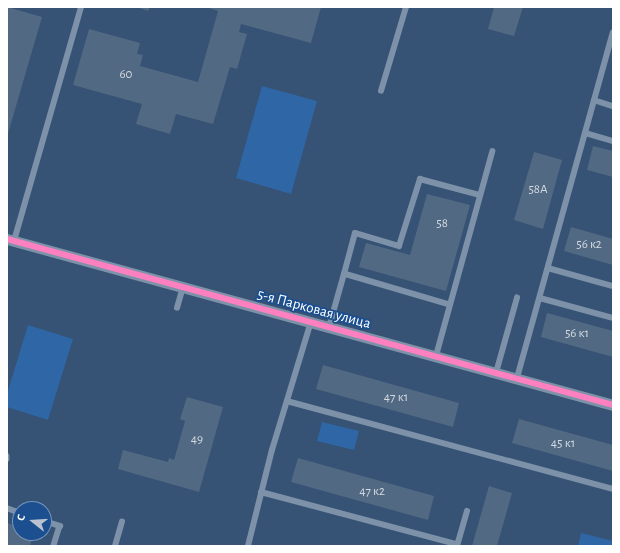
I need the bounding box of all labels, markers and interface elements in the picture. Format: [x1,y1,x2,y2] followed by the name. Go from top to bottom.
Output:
[120,67,132,83] house number: 60
[528,182,548,198] house number: 58А
[436,216,448,232] house number: 58
[576,237,602,253] house number: 56 к2
[255,285,373,333] street label: 5-я Парковая улица
[565,326,589,342] house number: 56 к1
[384,390,408,406] house number: 47 к1
[191,432,203,448] house number: 49
[551,436,575,452] house number: 45 к1
[359,484,385,500] house number: 47 к2
[12,501,52,541] north arrow
[15,513,27,522] text: С

